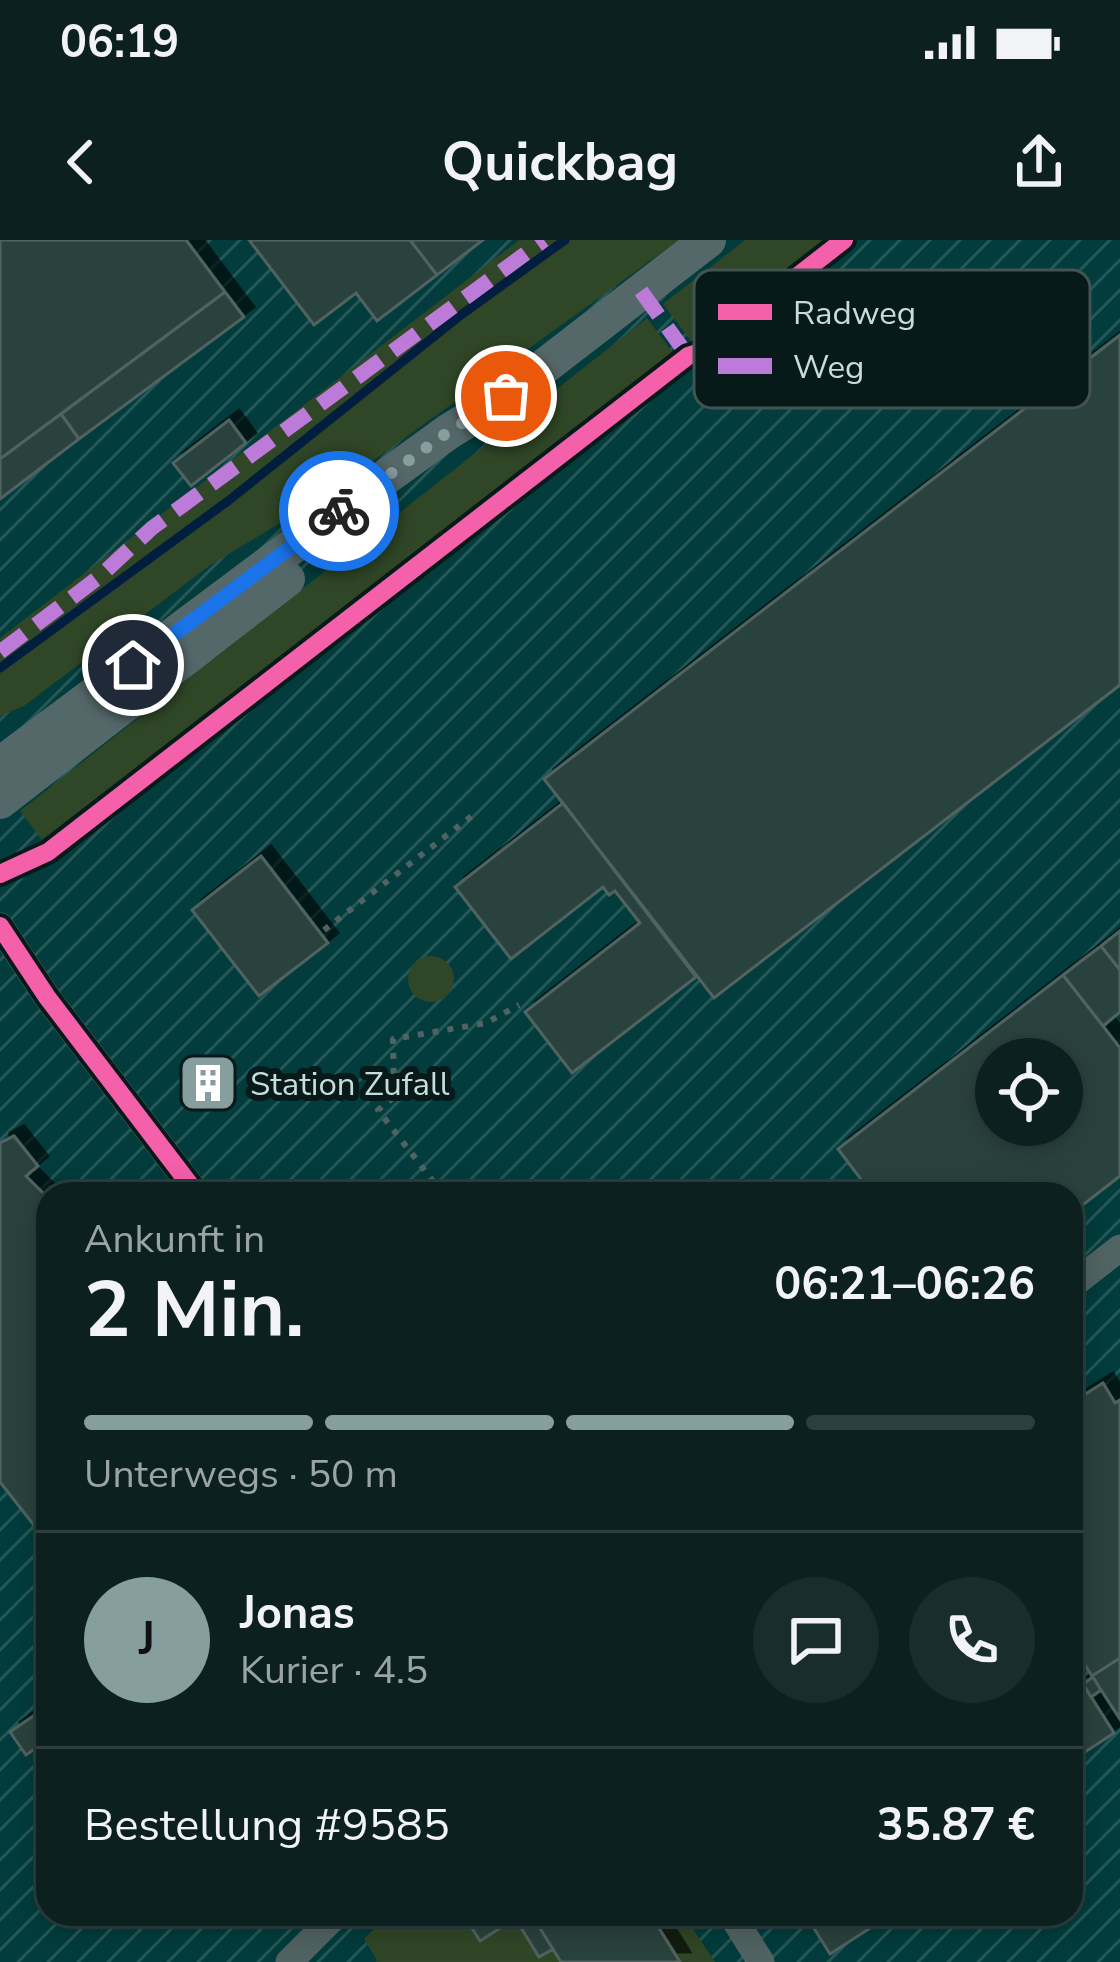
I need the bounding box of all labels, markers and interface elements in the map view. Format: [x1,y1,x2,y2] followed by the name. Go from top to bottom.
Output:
[60,12,179,73] text: 06:19
[442,125,678,199] text: Quickbag
[48,129,114,195] icon: back
[1006,129,1072,195] icon: share
[694,270,1090,408] legend
[793,291,916,336] text: Radweg
[455,345,557,447] pin
[793,345,864,390] text: Weg
[473,363,539,429] icon: bag
[279,451,399,571] courier
[306,478,372,544] icon: bike
[82,614,184,716] pin
[100,632,166,698] icon: home
[975,1038,1083,1146] map controls
[975,1038,1083,1146] button: locate
[177,1052,239,1114] building icon: Station Zufall
[250,1062,450,1107] place label: Station Zufall
[84,1213,265,1266] text: Ankunft in
[774,1254,1035,1315] text: 06:21–06:26
[84,1257,304,1364] text: 2 Min.
[84,1448,398,1501] text: Unterwegs · 50 m
[753,1577,879,1703] button: chat
[909,1577,1035,1703] button: phone
[240,1583,355,1644] text: Jonas
[139,1609,155,1670] text: J
[240,1644,428,1697] text: Kurier · 4.5
[84,1795,450,1856] text: Bestellung #9585
[877,1795,1035,1856] text: 35.87 €

